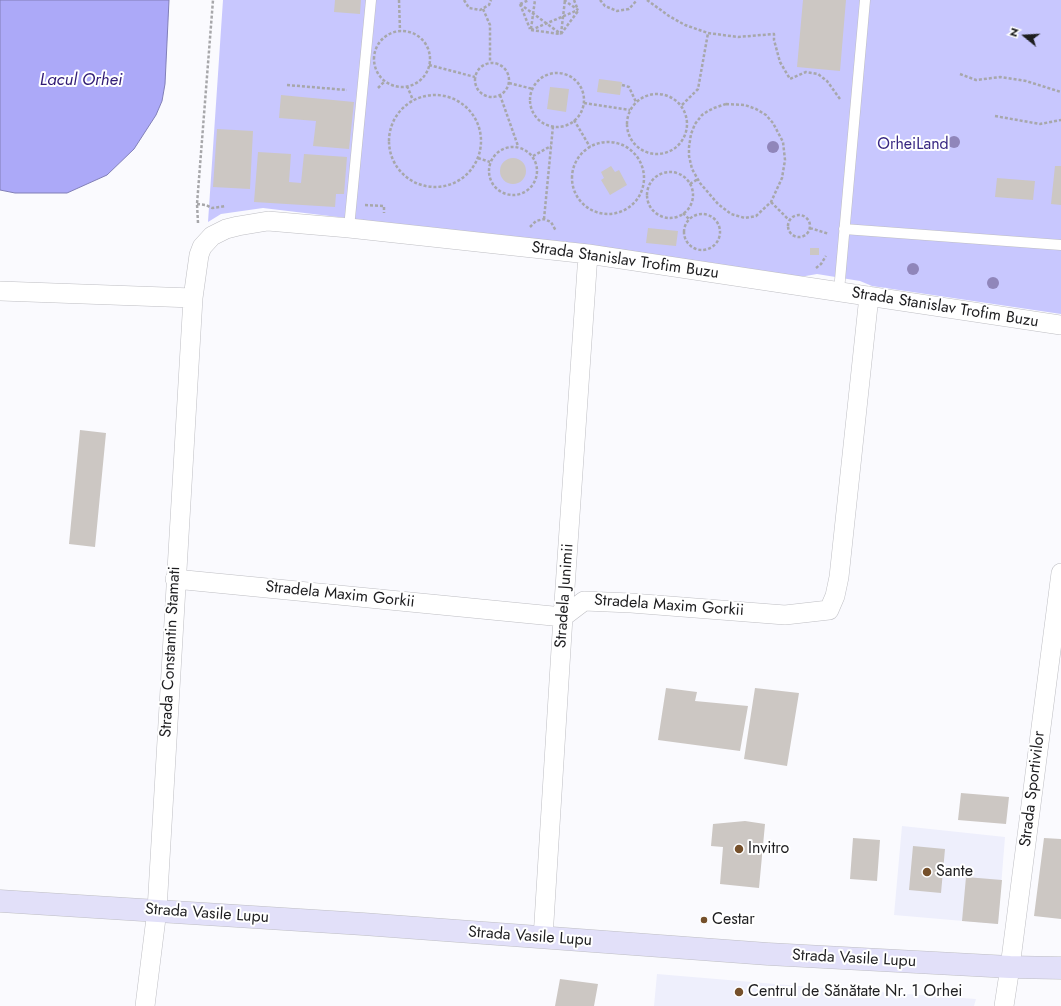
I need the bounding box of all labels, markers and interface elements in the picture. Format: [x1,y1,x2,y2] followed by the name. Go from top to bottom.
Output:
[1005,16,1045,56] north arrow
[1005,26,1023,39] text: N
[40,71,122,91] water label: Lacul Orhei
[877,135,949,155] park label: OrheiLand
[530,238,720,284] street label: Strada Stanislav Trofim Buzu
[850,284,1040,332] street label: Strada Stanislav Trofim Buzu
[552,543,578,649] street label: Stradela Junimii
[157,566,185,738] street label: Strada Constantin Stamati
[264,578,416,612] street label: Stradela Maxim Gorkii
[593,591,745,621] street label: Stradela Maxim Gorkii
[1016,730,1050,848] street label: Strada Sportivilor
[748,839,789,859] place label: Invitro
[733,843,745,855] marker: Invitro
[936,862,973,882] place label: Sante
[921,866,933,878] marker: Sante
[144,900,270,928] street label: Strada Vasile Lupu
[712,910,755,930] place label: Cestar
[699,915,709,925] marker: Cestar
[467,923,593,951] street label: Strada Vasile Lupu
[791,946,917,972] street label: Strada Vasile Lupu
[748,982,963,1002] place label: Centrul de Sănătate Nr. 1 Orhei
[733,986,745,998] marker: Centrul de Sănătate Nr. 1 Orhei

